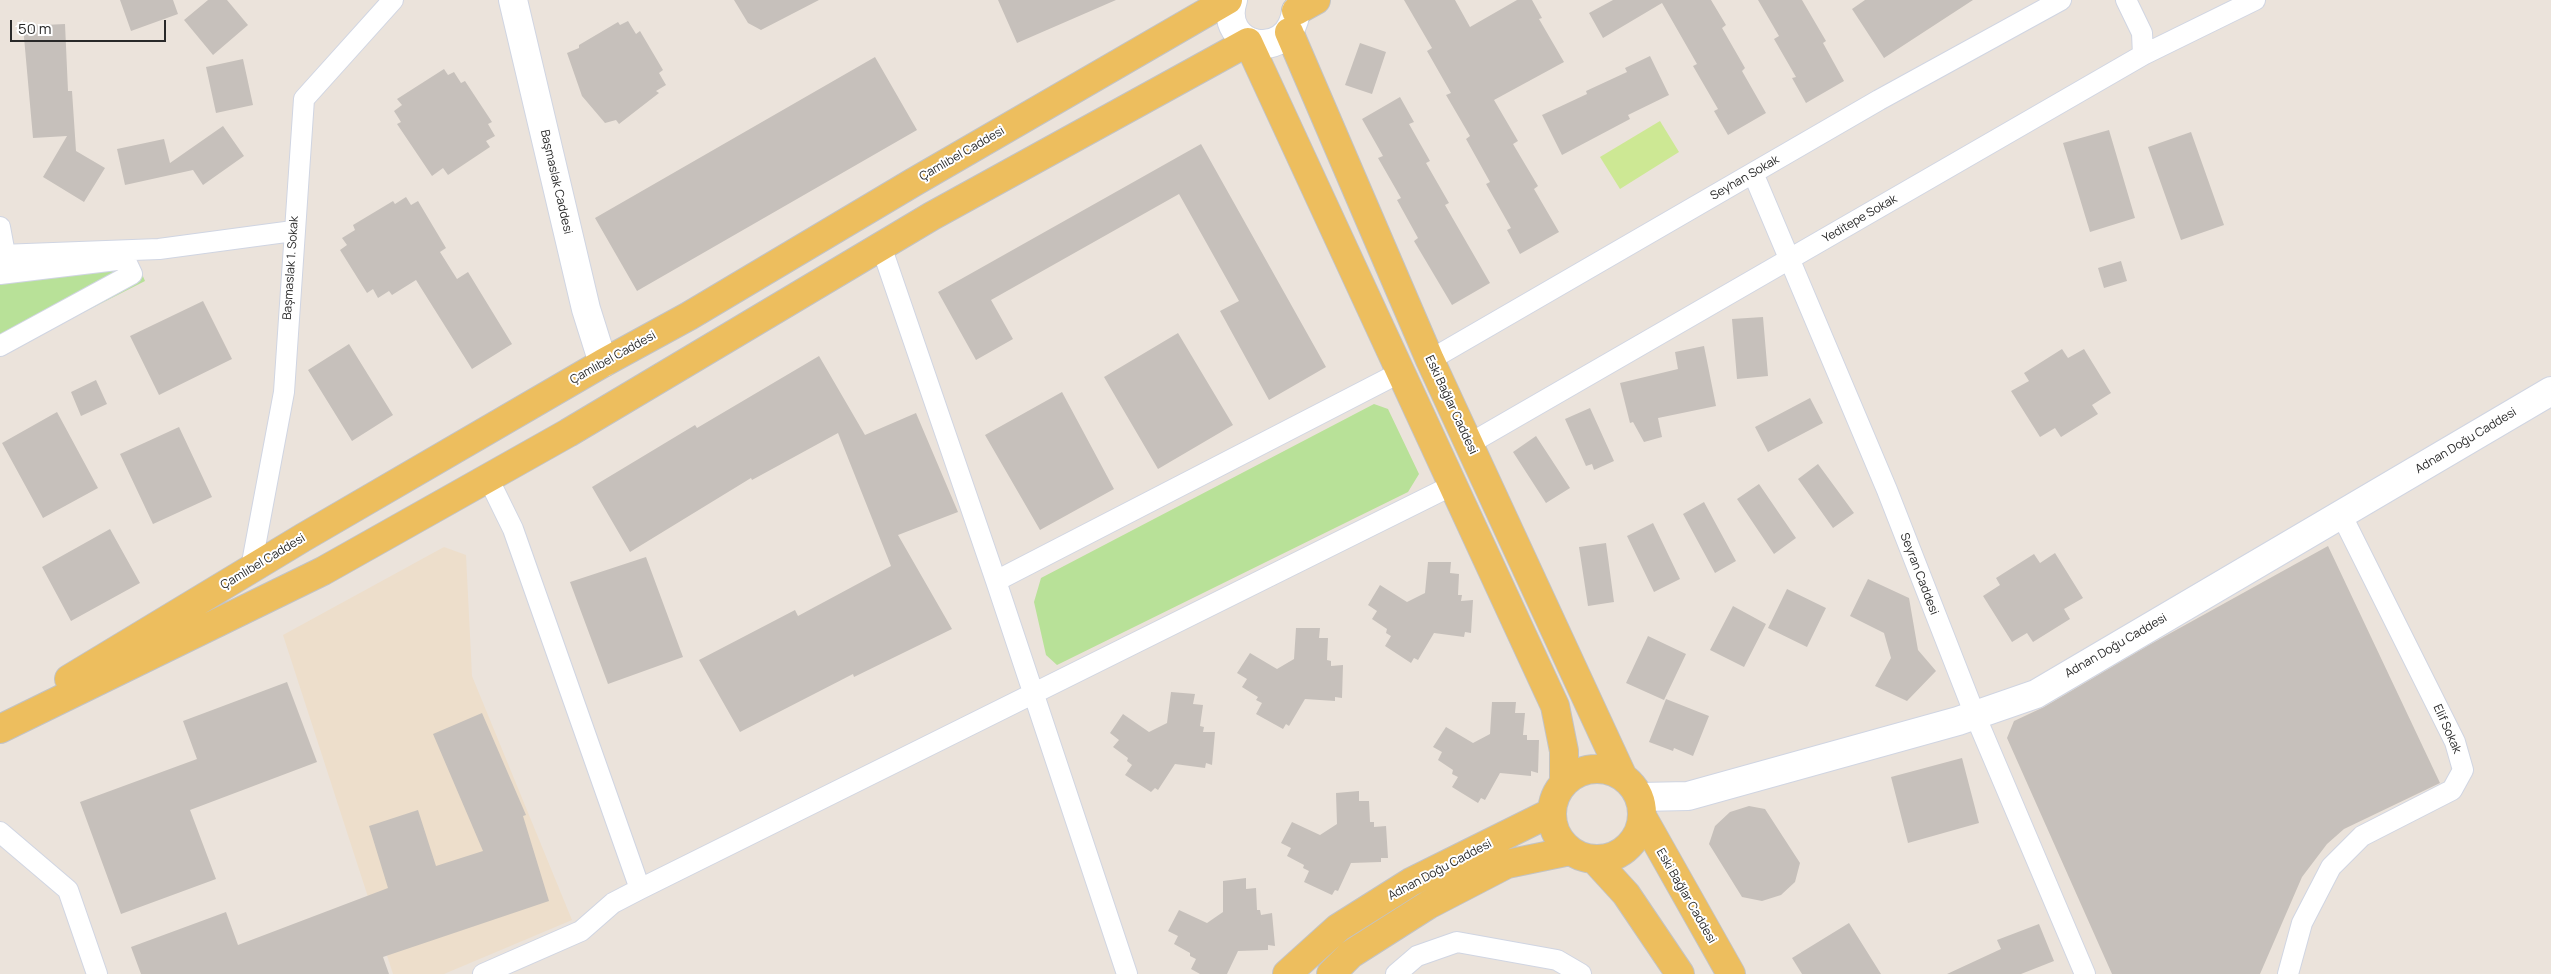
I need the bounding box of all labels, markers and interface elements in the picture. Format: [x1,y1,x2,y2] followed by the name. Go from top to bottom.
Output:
[12,10,169,42] scale bar
[18,18,52,39] text: 50 m
[917,124,1007,184] street label: Çamlıbel Caddesi
[537,128,575,236] street label: Başmaslak Caddesi
[1708,153,1782,203] street label: Seyhan Sokak
[1820,192,1900,246] street label: Yeditepe Sokak
[280,216,302,320] street label: Başmaslak 1. Sokak
[568,328,658,388] street label: Çamlıbel Caddesi
[1422,353,1480,457] street label: Eski Bağlar Caddesi
[2413,405,2519,477] street label: Adnan Doğu Caddesi
[218,531,308,593] street label: Çamlıbel Caddesi
[1897,531,1941,617] street label: Seyran Caddesi
[2062,611,2170,681] street label: Adnan Doğu Caddesi
[2430,702,2464,756] street label: Elif Sokak
[1386,837,1494,903] street label: Adnan Doğu Caddesi
[1653,846,1719,946] street label: Eski Bağlar Caddesi

